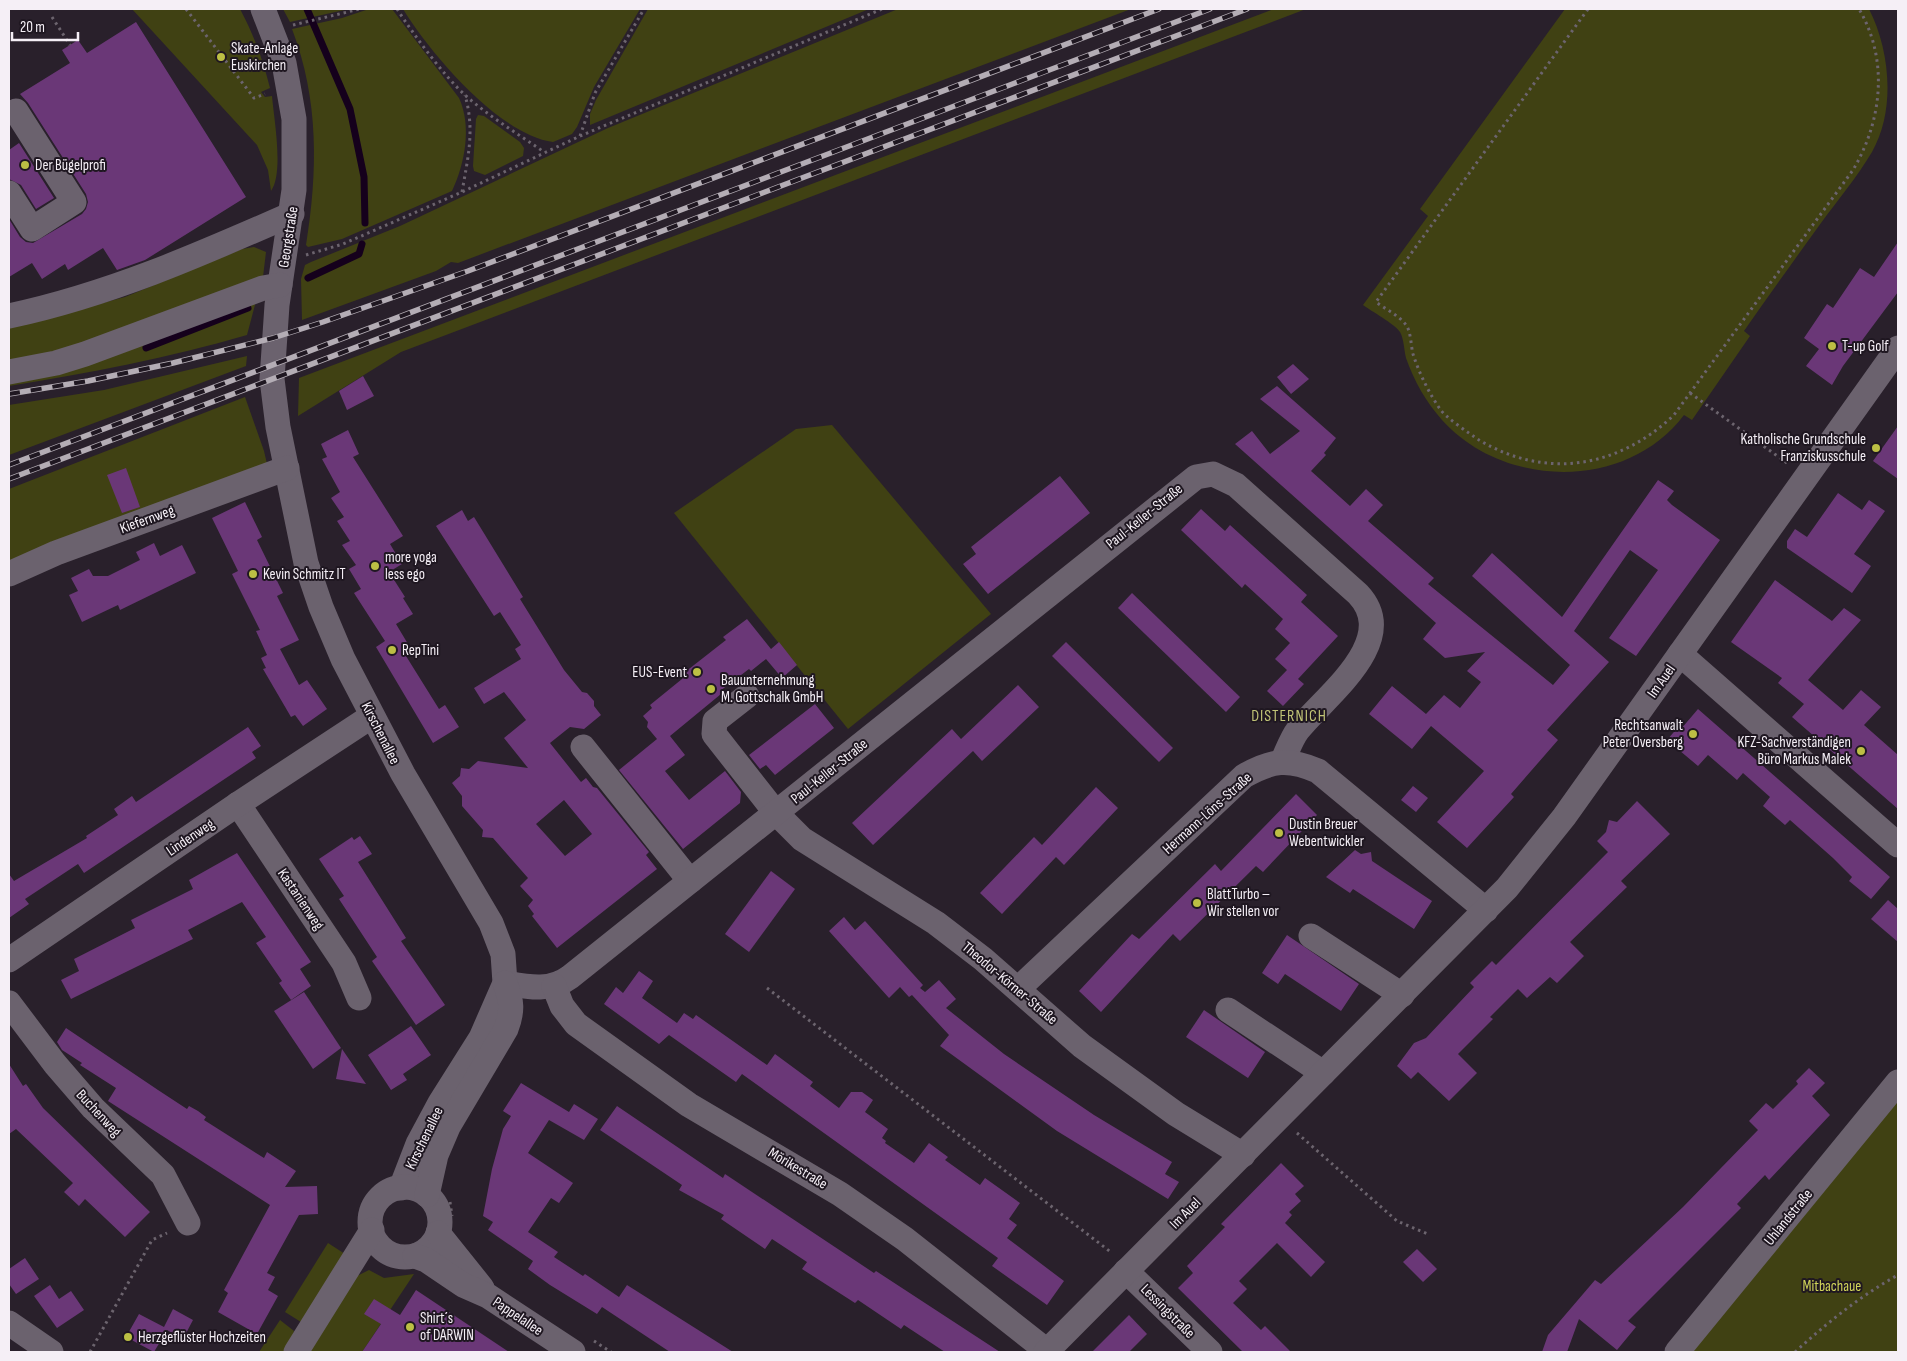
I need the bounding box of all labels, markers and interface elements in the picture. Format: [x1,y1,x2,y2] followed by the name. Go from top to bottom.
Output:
[12,10,79,42] scale bar
[20,18,45,37] text: 20 m
[231,39,298,75] place label: Skate-Anlage Euskirchen
[215,51,227,63] marker: Skate-Anlage Euskirchen
[35,156,106,175] place label: Der Bügelprofi
[19,159,31,171] marker: Der Bügelprofi
[274,205,303,269] street label: Georgstraße
[1842,337,1889,356] place label: T-up Golf
[1826,340,1838,352] marker: T-up Golf
[1741,430,1866,466] place label: Katholische Grundschule Franziskusschule
[1870,442,1882,454] marker: Katholische Grundschule Franziskusschule
[1102,480,1187,553] street label: Paul-Keller-Straße
[117,501,177,538] street label: Kiefernweg
[385,548,437,584] place label: more yoga less ego
[369,560,381,572] marker: more yoga less ego
[263,565,346,584] place label: Kevin Schmitz IT
[247,568,259,580] marker: Kevin Schmitz IT
[402,641,439,660] place label: RepTini
[386,644,398,656] marker: RepTini
[1643,661,1680,702] street label: Im Auel
[632,663,687,682] place label: EUS-Event
[691,666,703,678] marker: EUS-Event
[721,671,823,707] place label: Bauunternehmung M. Gottschalk GmbH
[705,683,717,695] marker: Bauunternehmung M. Gottschalk GmbH
[357,699,404,768] street label: Kirschenallee
[1251,707,1327,726] district label: DISTERNICH
[1603,716,1683,752] place label: Rechtsanwalt Peter Oversberg
[1687,728,1699,740] marker: Rechtsanwalt Peter Oversberg
[1738,733,1851,769] place label: KFZ-Sachverständigen Büro Markus Malek
[787,735,872,808] street label: Paul-Keller-Straße
[1855,745,1867,757] marker: KFZ-Sachverständigen Büro Markus Malek
[1159,768,1256,858] street label: Hermann-Löns-Straße
[163,814,218,860] street label: Lindenweg
[1289,815,1365,851] place label: Dustin Breuer Webentwickler
[1273,827,1285,839] marker: Dustin Breuer Webentwickler
[273,865,328,934] street label: Kastanienweg
[1207,885,1279,921] place label: BlattTurbo – Wir stellen vor
[1191,897,1203,909] marker: BlattTurbo – Wir stellen vor
[958,938,1061,1029] street label: Theodor-Körner-Straße
[72,1086,125,1141] street label: Buchenweg
[401,1104,448,1173] street label: Kirschenallee
[765,1143,831,1194] street label: Mörikestraße
[1760,1185,1817,1249] street label: Uhlandstraße
[1166,1194,1205,1233] street label: Im Auel
[1803,1277,1861,1296] park label: Mitbachaue
[1136,1280,1199,1343] street label: Lessingstraße
[489,1293,546,1340] street label: Pappelallee
[420,1309,474,1345] place label: Shirt´s of DARWIN
[404,1321,416,1333] marker: Shirt´s of DARWIN
[138,1328,266,1347] place label: Herzgeflüster Hochzeiten
[122,1331,134,1343] marker: Herzgeflüster Hochzeiten

